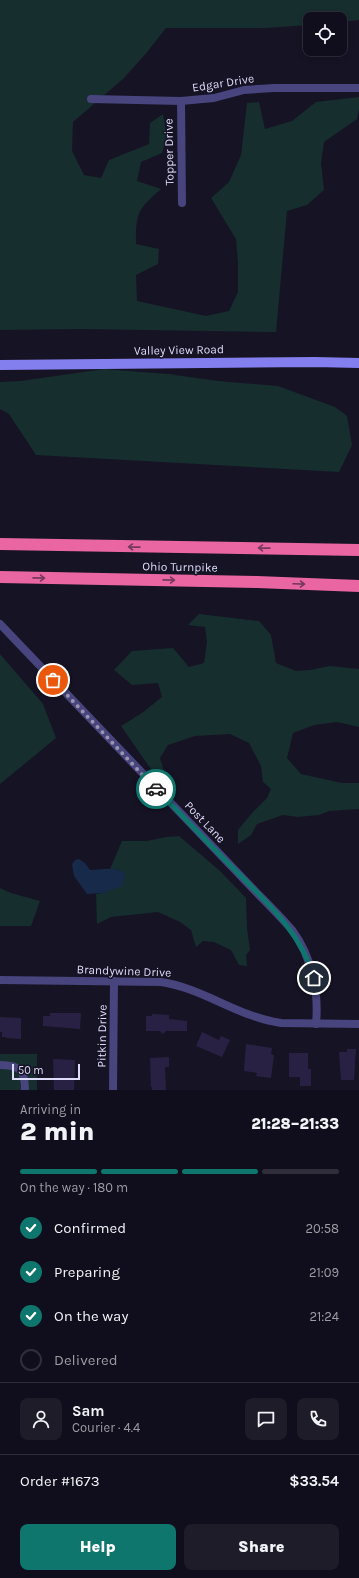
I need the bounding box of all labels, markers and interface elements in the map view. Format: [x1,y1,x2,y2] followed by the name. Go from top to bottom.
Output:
[303,12,347,56] map controls
[303,12,347,56] button: locate
[191,71,255,95] street label: Edgar Drive
[161,118,177,186] street label: Topper Drive
[134,342,224,358] street label: Valley View Road
[128,543,141,550] one-way arrow
[258,544,271,552] one-way arrow
[142,559,218,575] street label: Ohio Turnpike
[32,574,45,582] one-way arrow
[162,576,175,584] one-way arrow
[292,580,305,587] one-way arrow
[36,663,70,697] pin
[42,669,64,691] icon: bag
[136,769,176,809] courier
[145,778,167,800] icon: car
[182,798,228,846] street label: Post Lane
[297,961,331,995] pin
[76,962,172,980] street label: Brandywine Drive
[303,967,325,989] icon: home
[94,1004,110,1068] street label: Pitkin Drive
[12,1062,80,1081] scale bar
[18,1064,44,1077] text: 50 m
[20,1102,81,1117] text: Arriving in
[251,1115,339,1133] text: 21:28–21:33
[20,1116,95,1147] text: 2 min
[20,1180,128,1195] text: On the way · 180 m
[20,1217,42,1239] icon: check
[54,1219,126,1237] text: Confirmed
[305,1221,339,1236] text: 20:58
[20,1261,42,1283] icon: check
[54,1263,120,1281] text: Preparing
[309,1265,339,1280] text: 21:09
[20,1305,42,1327] icon: check
[54,1307,128,1325] text: On the way
[309,1309,339,1324] text: 21:24
[54,1351,118,1369] text: Delivered
[20,1398,62,1440] button: person
[245,1398,287,1440] button: chat
[297,1398,339,1440] button: phone
[72,1402,105,1420] text: Sam
[72,1420,140,1435] text: Courier · 4.4
[20,1472,100,1490] text: Order #1673
[289,1472,339,1490] text: $33.54
[20,1524,176,1570] button: Help
[184,1524,339,1570] button: Share

